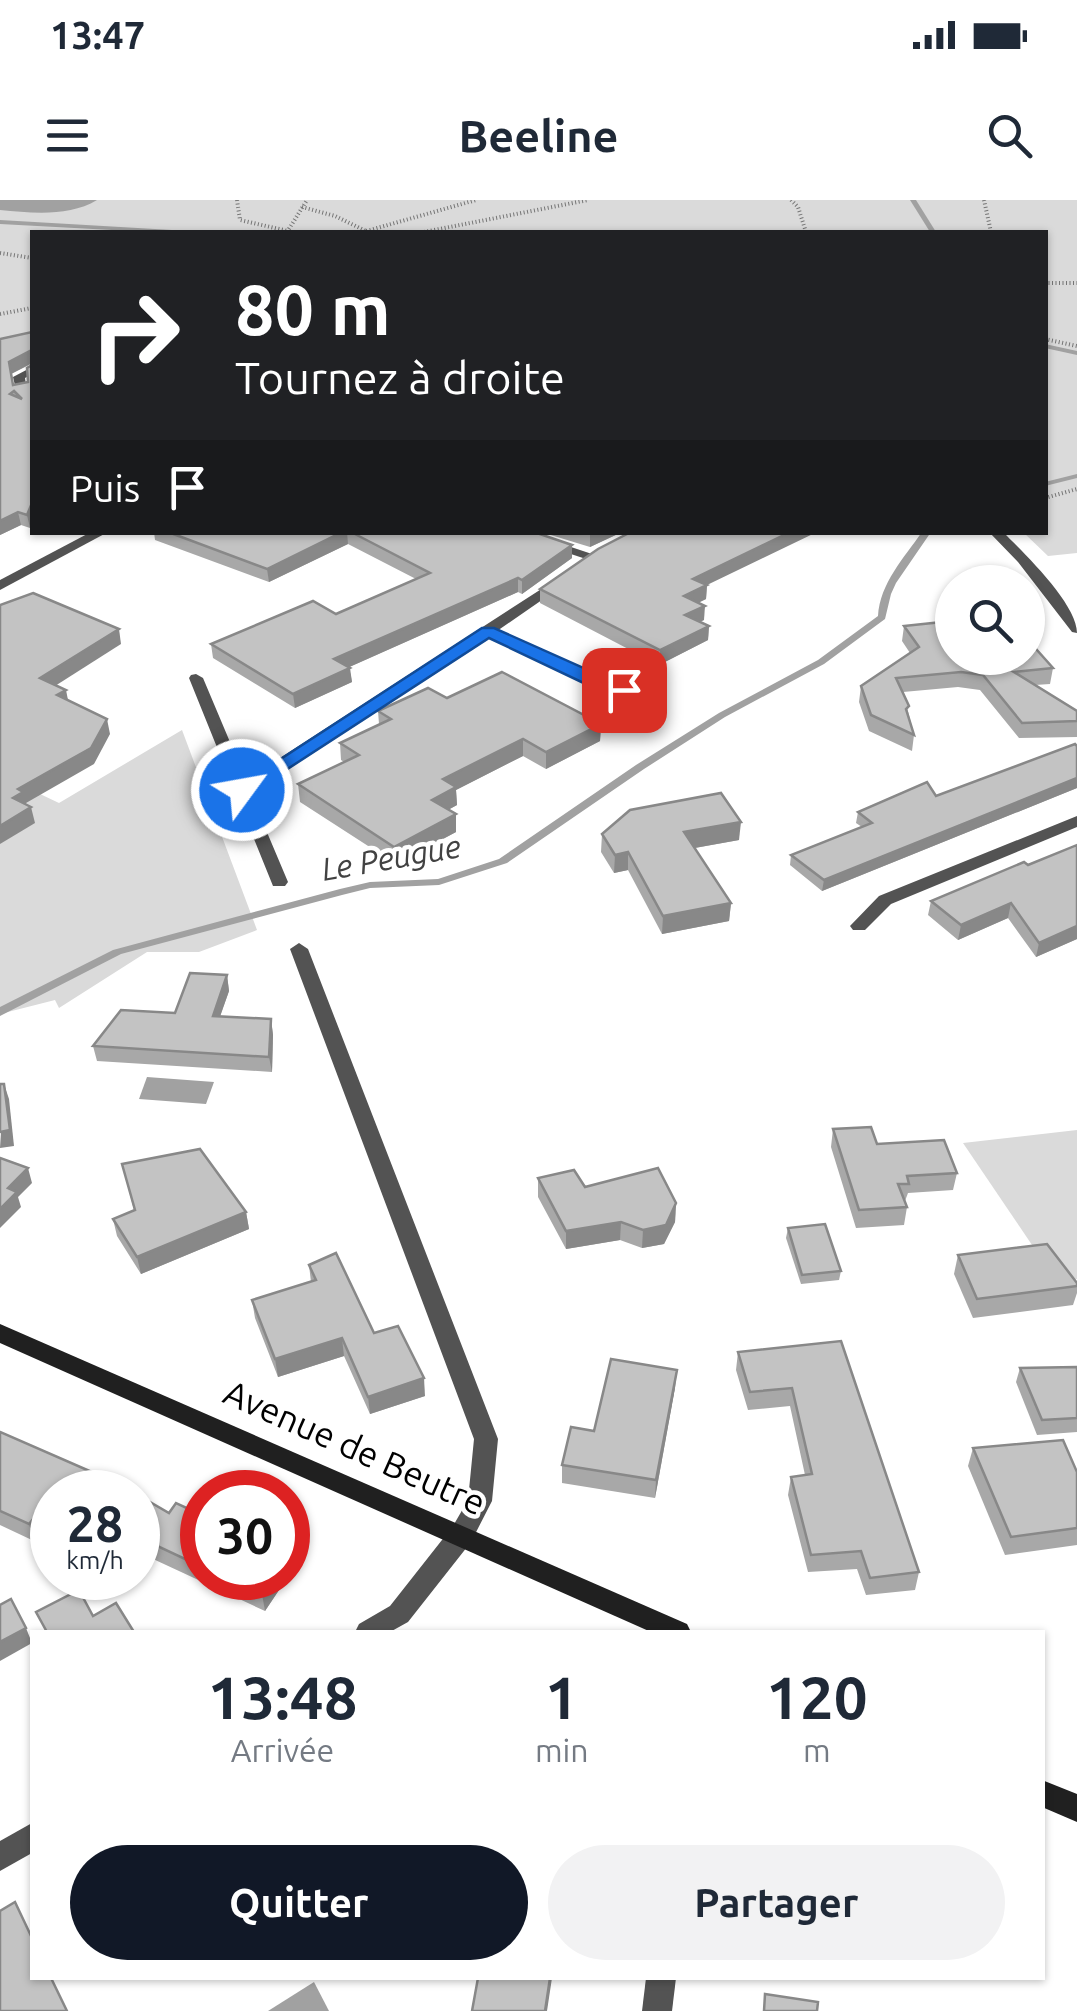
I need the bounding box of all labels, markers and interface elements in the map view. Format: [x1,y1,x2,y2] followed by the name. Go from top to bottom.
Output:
[50,14,145,56] text: 13:47
[40,108,95,163] icon: menu
[982,108,1037,163] icon: search
[458,110,619,161] text: Beeline
[70,270,200,400] icon: right
[235,270,391,348] text: 80 m
[235,352,565,403] text: Tournez à droite
[160,460,215,515] icon: arrive
[70,467,140,509] text: Puis
[935,565,1045,675] map controls
[935,565,1045,675] button: search
[582,648,667,733] pin
[597,663,652,718] icon: arrive
[190,738,294,842] position arrow
[319,827,463,887] water label: Le Peugue
[218,1371,492,1523] street label: Avenue de Beutre
[180,1470,310,1600] speed limit sign: 30
[67,1495,123,1551] text: 28
[66,1546,124,1574] text: km/h
[207,1663,358,1730] text: 13:48
[545,1663,579,1730] text: 1
[766,1663,868,1730] text: 120
[231,1732,334,1768] text: Arrivée
[535,1732,589,1768] text: min
[803,1732,831,1768] text: m
[70,1845,528,1960] button: Quitter
[548,1845,1005,1960] button: Partager

